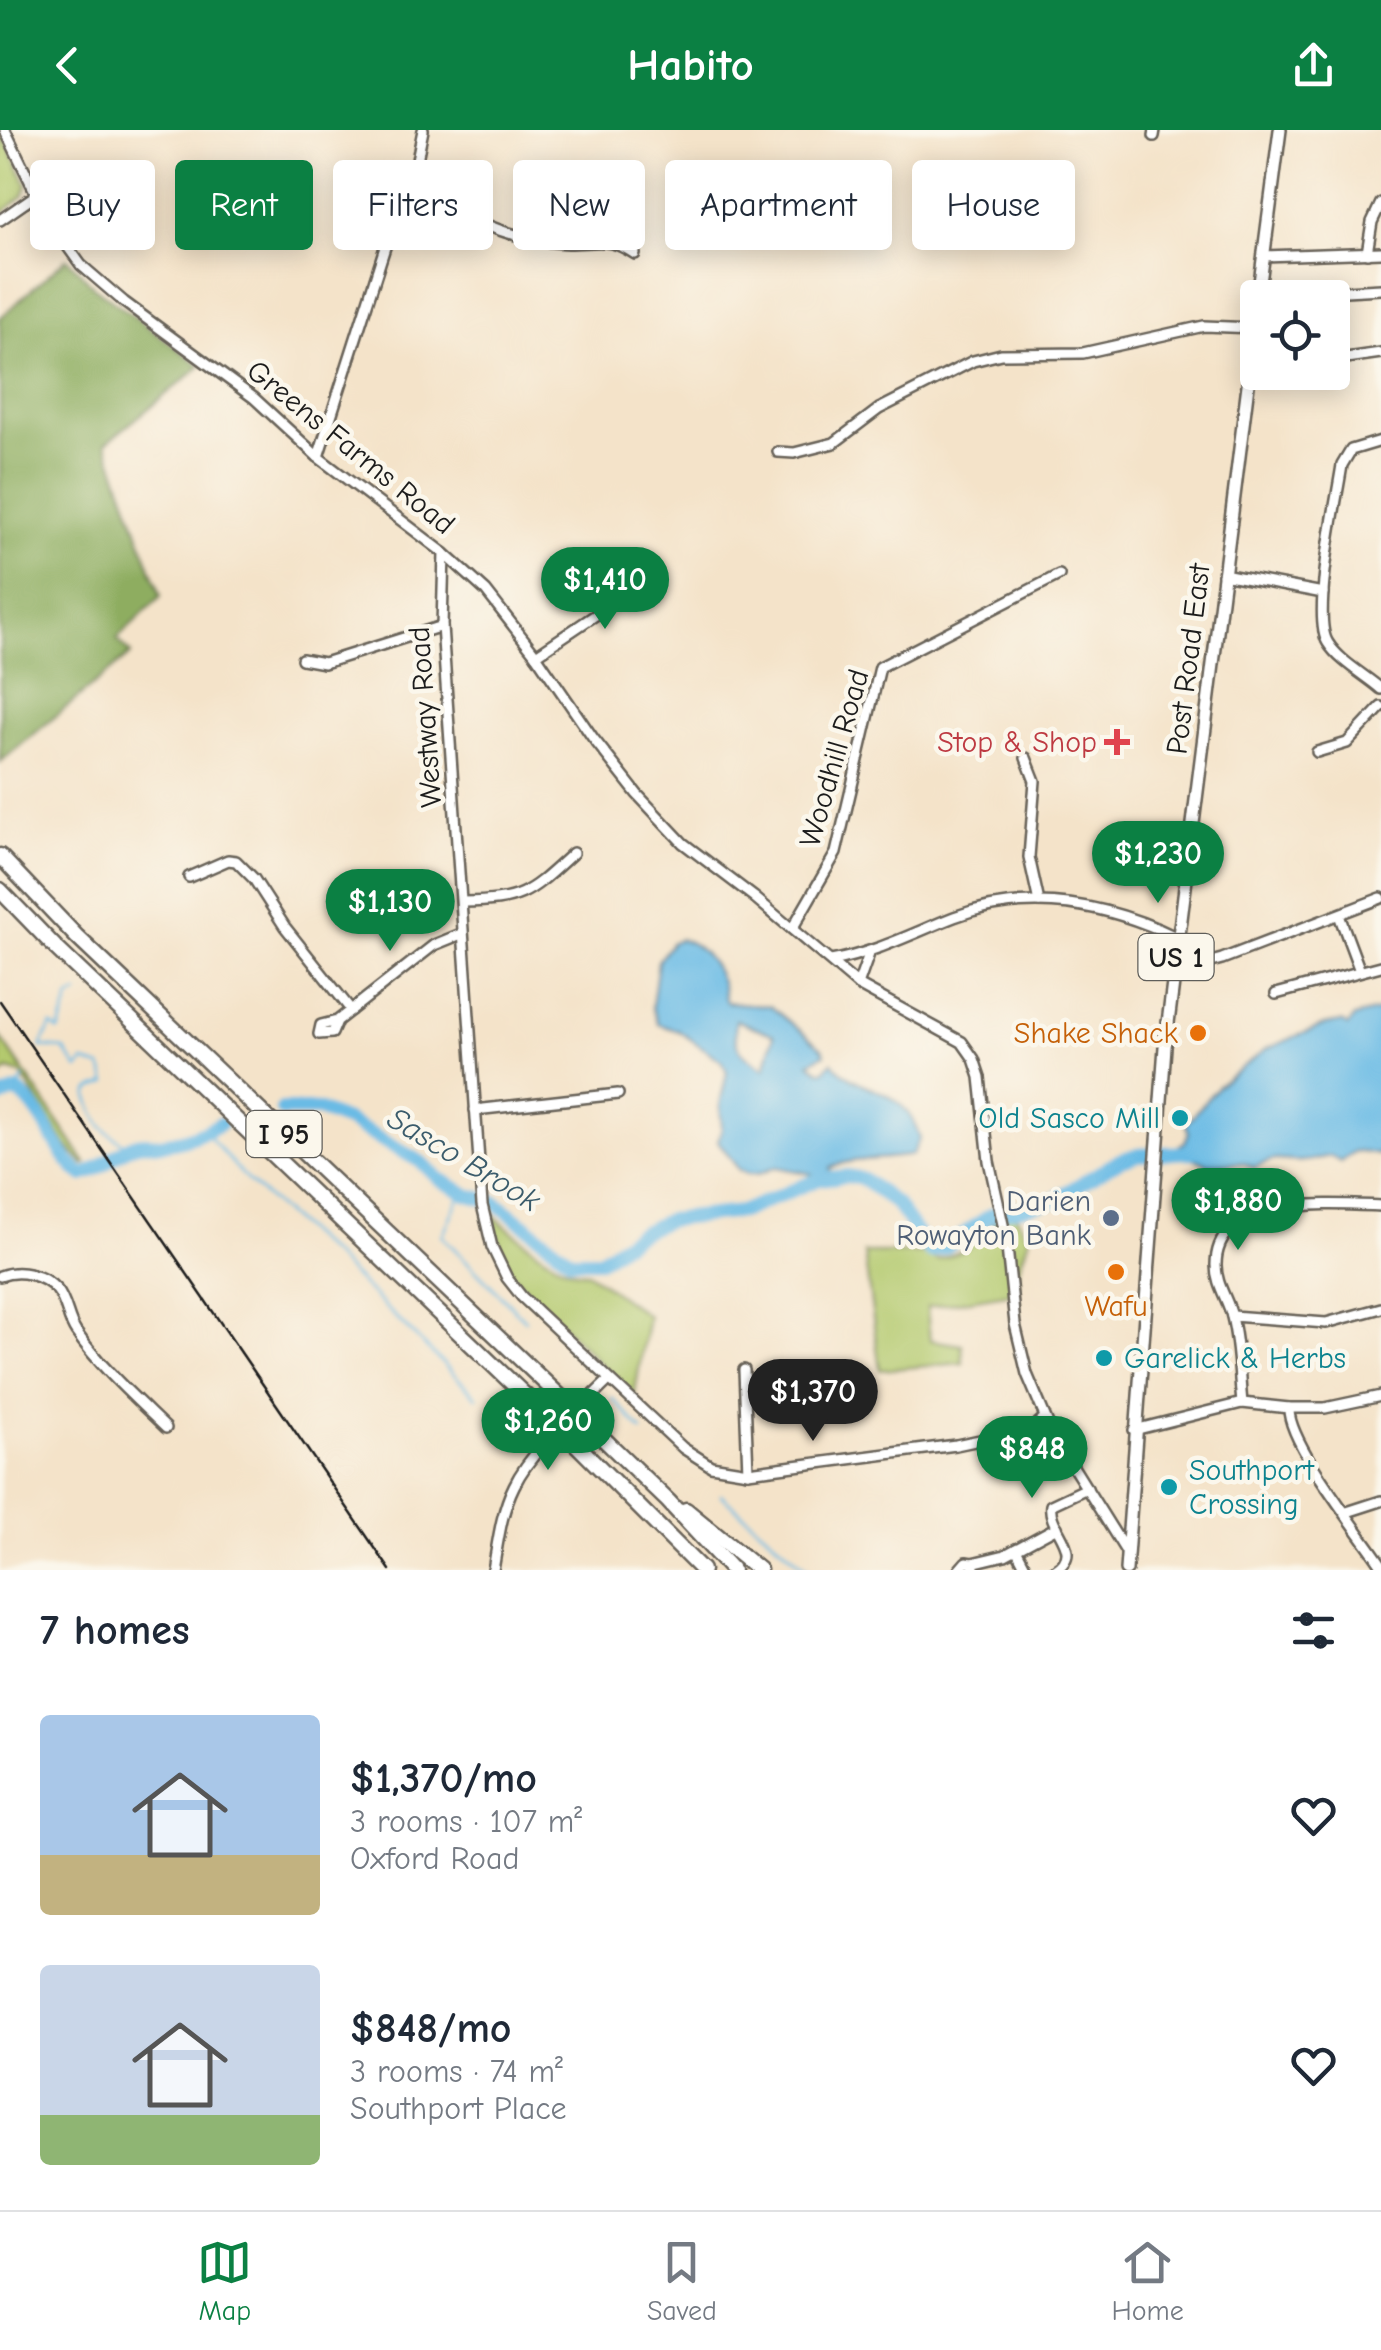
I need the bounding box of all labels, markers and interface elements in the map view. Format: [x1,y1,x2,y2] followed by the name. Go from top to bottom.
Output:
[40,38,95,93] icon: back
[1286,38,1341,93] icon: share
[627,39,754,91] text: Habito
[30,160,155,250] chip: Buy
[175,160,313,250] chip: Rent
[333,160,493,250] chip: Filters
[513,160,645,250] chip: New
[665,160,892,250] chip: Apartment
[912,160,1075,250] chip: House
[1240,280,1350,390] map controls
[1240,280,1350,390] button: locate
[240,353,462,542] street label: Greens Farms Road
[524,547,686,632] pin: $1,410
[1159,560,1218,756] street label: Post Road East
[563,561,647,598] text: $1,410
[402,625,449,809] street label: Westway Road
[792,665,877,851] street label: Woodhill Road
[937,725,1097,760] place label: Stop & Shop
[1106,731,1128,753] marker: Stop & Shop
[1077,821,1239,906] pin: $1,230
[1114,835,1202,872] text: $1,230
[309,869,471,954] pin: $1,130
[348,883,432,920] text: $1,130
[1138,934,1214,980] road number: US 1
[1014,1016,1178,1051] place label: Shake Shack
[1187,1022,1209,1044] marker: Shake Shack
[381,1099,547,1220] water label: Sasco Brook
[978,1101,1160,1136] place label: Old Sasco Mill
[1169,1107,1191,1129] marker: Old Sasco Mill
[246,1111,322,1157] road number: I 95
[1157,1168,1319,1253] pin: $1,880
[1193,1182,1283,1219] text: $1,880
[896,1184,1091,1253] place label: Darien Rowayton Bank
[1100,1207,1122,1229] marker: Darien Rowayton Bank
[1105,1261,1127,1283] marker: Wafu
[1084,1289,1148,1324] place label: Wafu
[1124,1341,1346,1376] place label: Garelick & Herbs
[1093,1347,1115,1369] marker: Garelick & Herbs
[732,1359,894,1444] pin: $1,370
[770,1373,856,1410] text: $1,370
[467,1388,629,1473] pin: $1,260
[504,1402,592,1439] text: $1,260
[973,1416,1091,1501] pin: $848
[998,1430,1066,1467] text: $848
[1189,1453,1315,1522] place label: Southport Crossing
[1158,1476,1180,1498] marker: Southport Crossing
[1286,1603,1341,1658] icon: filters
[40,1606,190,1655] text: 7 homes
[350,1754,537,1803] text: $1,370/mo
[120,1755,240,1875] icon: home
[1286,1788,1341,1843] icon: heart
[350,1803,582,1840] text: 3 rooms · 107 m²
[350,1840,519,1877] text: Oxford Road
[350,2004,512,2053] text: $848/mo
[120,2005,240,2125] icon: home
[1286,2038,1341,2093] icon: heart
[350,2053,563,2090] text: 3 rooms · 74 m²
[350,2090,567,2127] text: Southport Place
[197,2235,252,2327] tab: Map
[647,2235,717,2327] tab: Saved
[1111,2235,1184,2327] tab: Home

